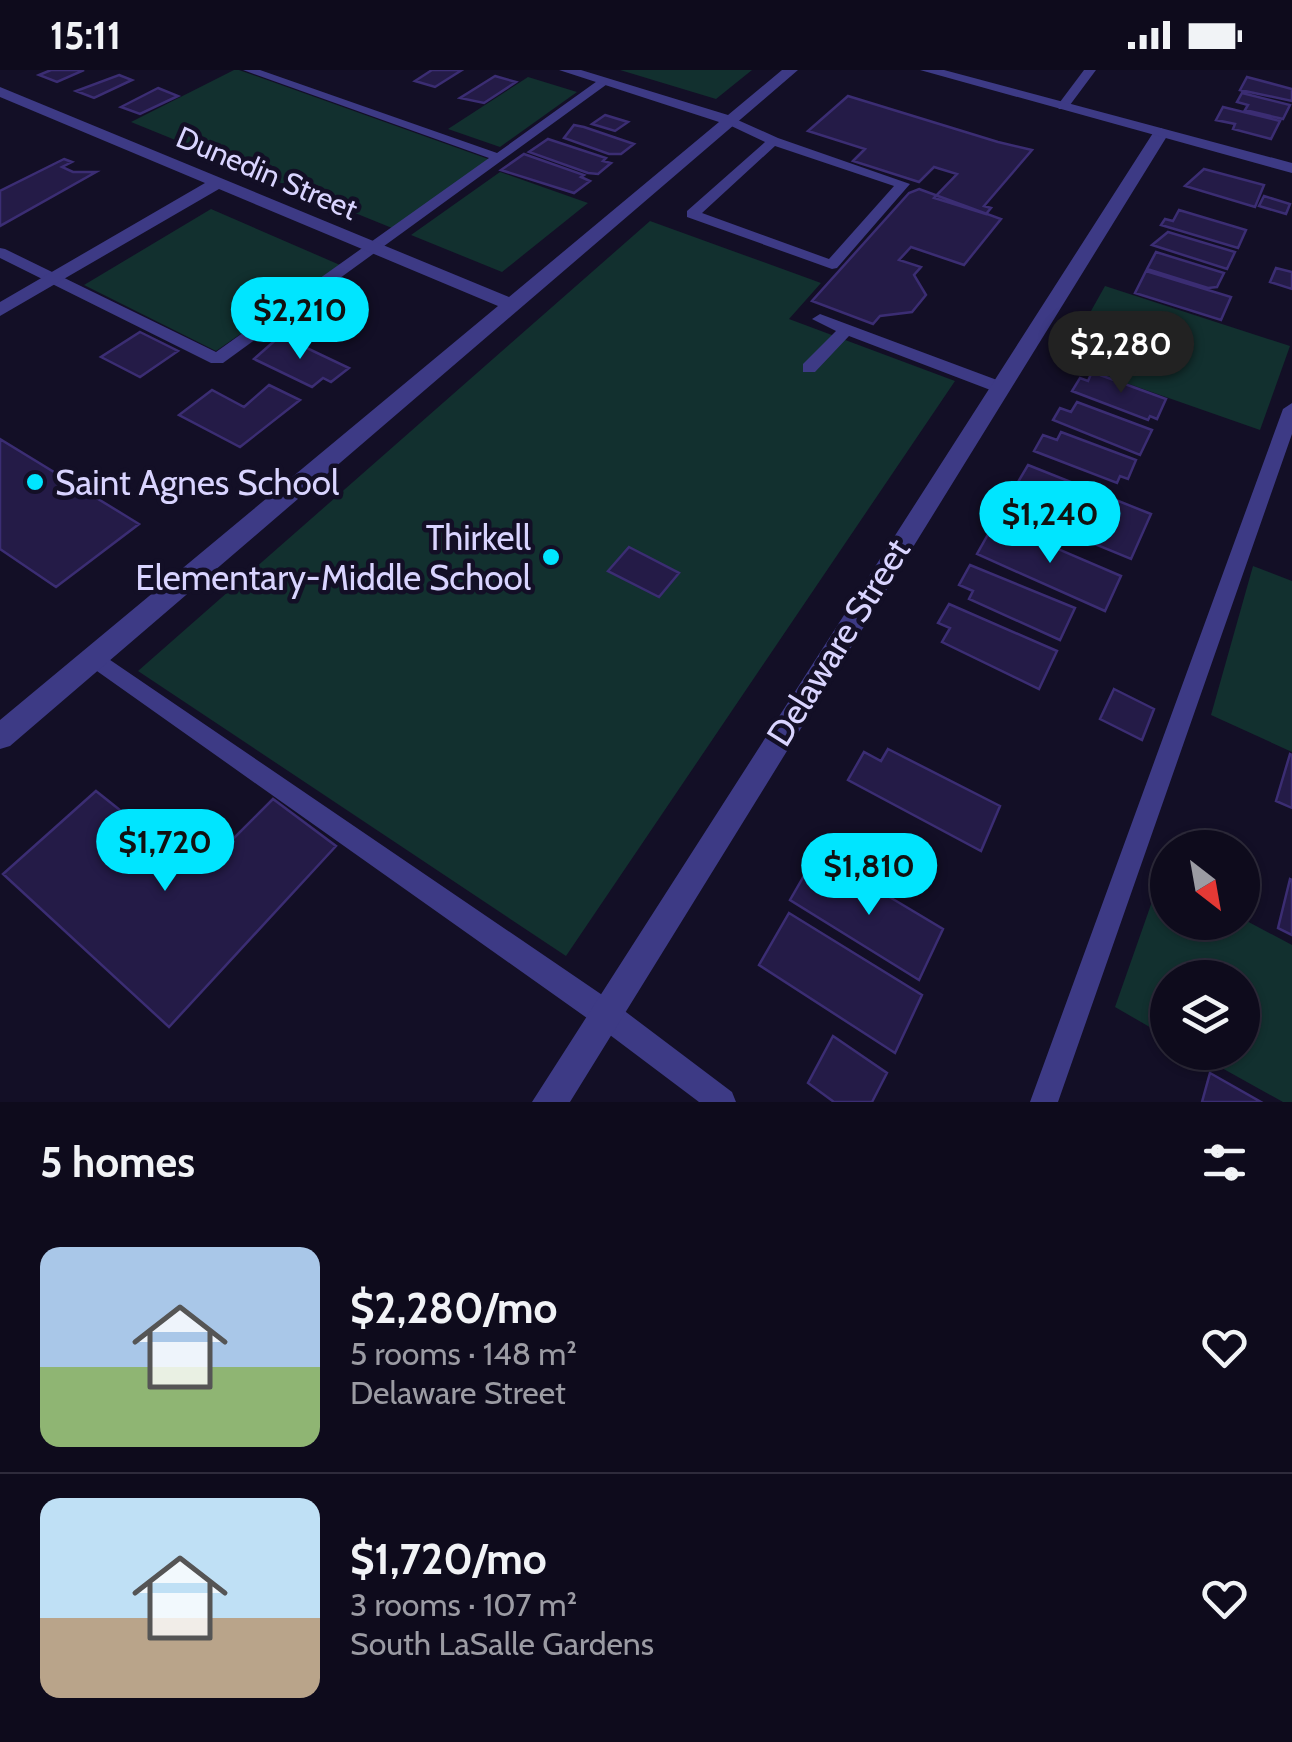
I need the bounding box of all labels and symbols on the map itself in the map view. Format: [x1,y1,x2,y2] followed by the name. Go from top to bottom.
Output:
[171,118,363,228] street label: Dunedin Street
[219,277,381,362] pin: $2,210
[1040,311,1202,396] pin: $2,280
[55,461,340,504] place label: Saint Agnes School
[24,471,46,493] marker: Saint Agnes School
[969,481,1131,566] pin: $1,240
[135,516,532,599] place label: Thirkell Elementary-Middle School
[757,530,919,754] street label: Delaware Street
[540,546,562,568] marker: Thirkell Elementary-Middle School
[84,809,246,894] pin: $1,720
[1150,830,1260,940] north arrow
[788,833,950,918] pin: $1,810

